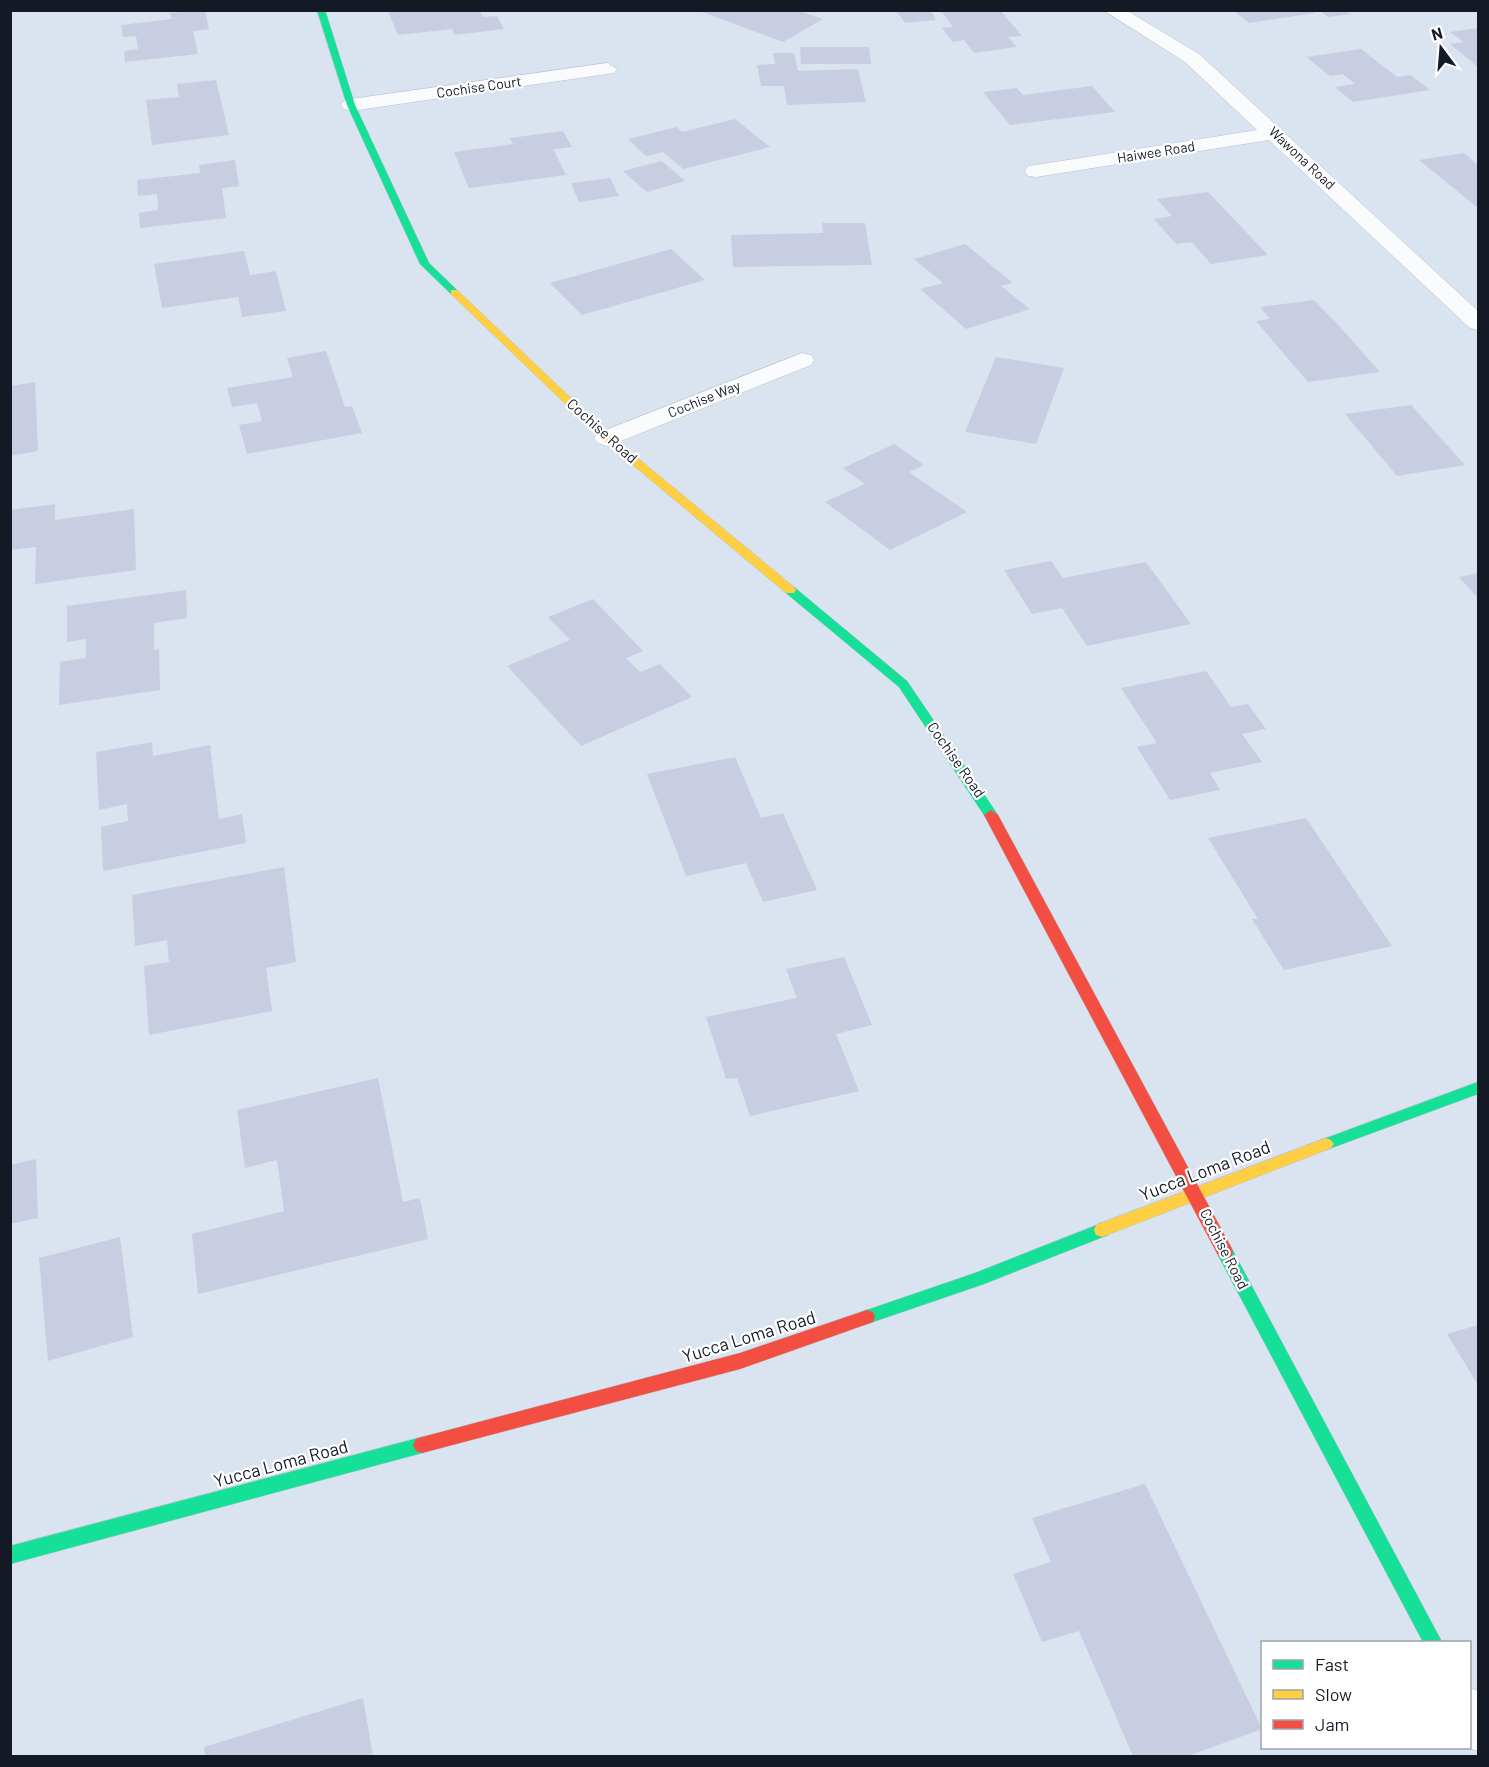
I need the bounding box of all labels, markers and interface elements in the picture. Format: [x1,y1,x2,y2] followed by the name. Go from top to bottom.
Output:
[1411,18,1471,78] north arrow
[1429,23,1444,44] text: N
[435,72,522,101] street label: Cochise Court
[1266,123,1339,193] street label: Wawona Road
[1116,137,1196,166] street label: Haiwee Road
[665,376,743,421] street label: Cochise Way
[564,394,642,467] street label: Cochise Road
[924,718,990,801] street label: Cochise Road
[1136,1135,1273,1205] street label: Yucca Loma Road
[1197,1205,1253,1292] street label: Cochise Road
[679,1305,818,1367] street label: Yucca Loma Road
[211,1435,350,1492] street label: Yucca Loma Road
[1261,1641,1471,1749] legend
[1315,1653,1349,1675] text: Fast
[1315,1683,1352,1705] text: Slow
[1315,1713,1349,1735] text: Jam

